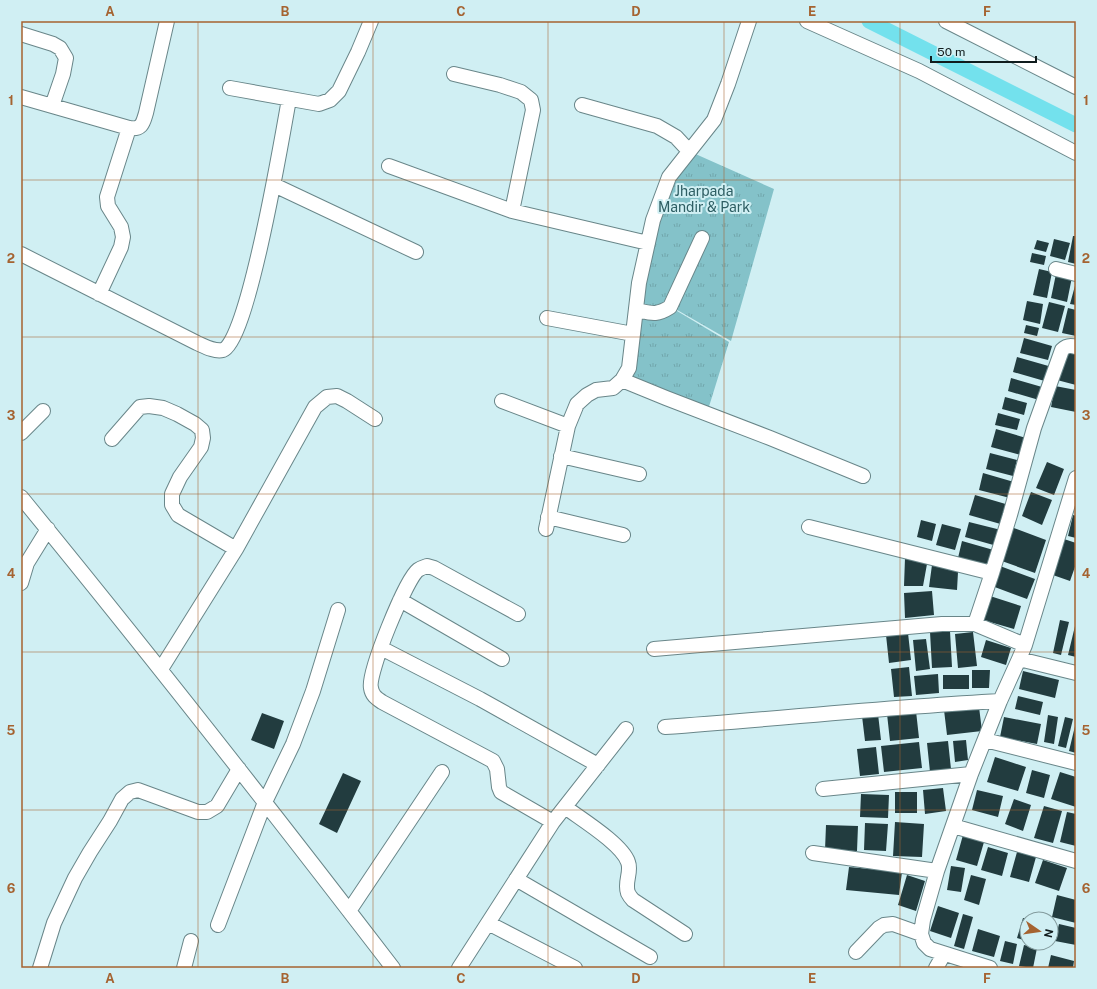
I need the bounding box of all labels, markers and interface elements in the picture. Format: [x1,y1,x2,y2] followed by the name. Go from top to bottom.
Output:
[105,4,115,19] text: A
[281,4,290,19] text: B
[456,4,466,19] text: C
[631,4,641,19] text: D
[808,4,816,19] text: E
[983,4,991,19] text: F
[931,38,1036,64] scale bar
[937,45,965,59] text: 50 m
[8,93,14,108] text: 1
[1083,93,1089,108] text: 1
[658,183,750,215] park label: Jharpada Mandir & Park
[7,251,15,266] text: 2
[1082,251,1090,266] text: 2
[7,408,16,423] text: 3
[1082,408,1091,423] text: 3
[7,566,16,581] text: 4
[1082,566,1091,581] text: 4
[7,723,16,738] text: 5
[1082,723,1091,738] text: 5
[7,881,16,896] text: 6
[1082,881,1091,896] text: 6
[1019,911,1059,951] north arrow
[1042,928,1056,939] text: N
[105,971,115,986] text: A
[281,971,290,986] text: B
[456,971,466,986] text: C
[631,971,641,986] text: D
[808,971,816,986] text: E
[983,971,991,986] text: F

